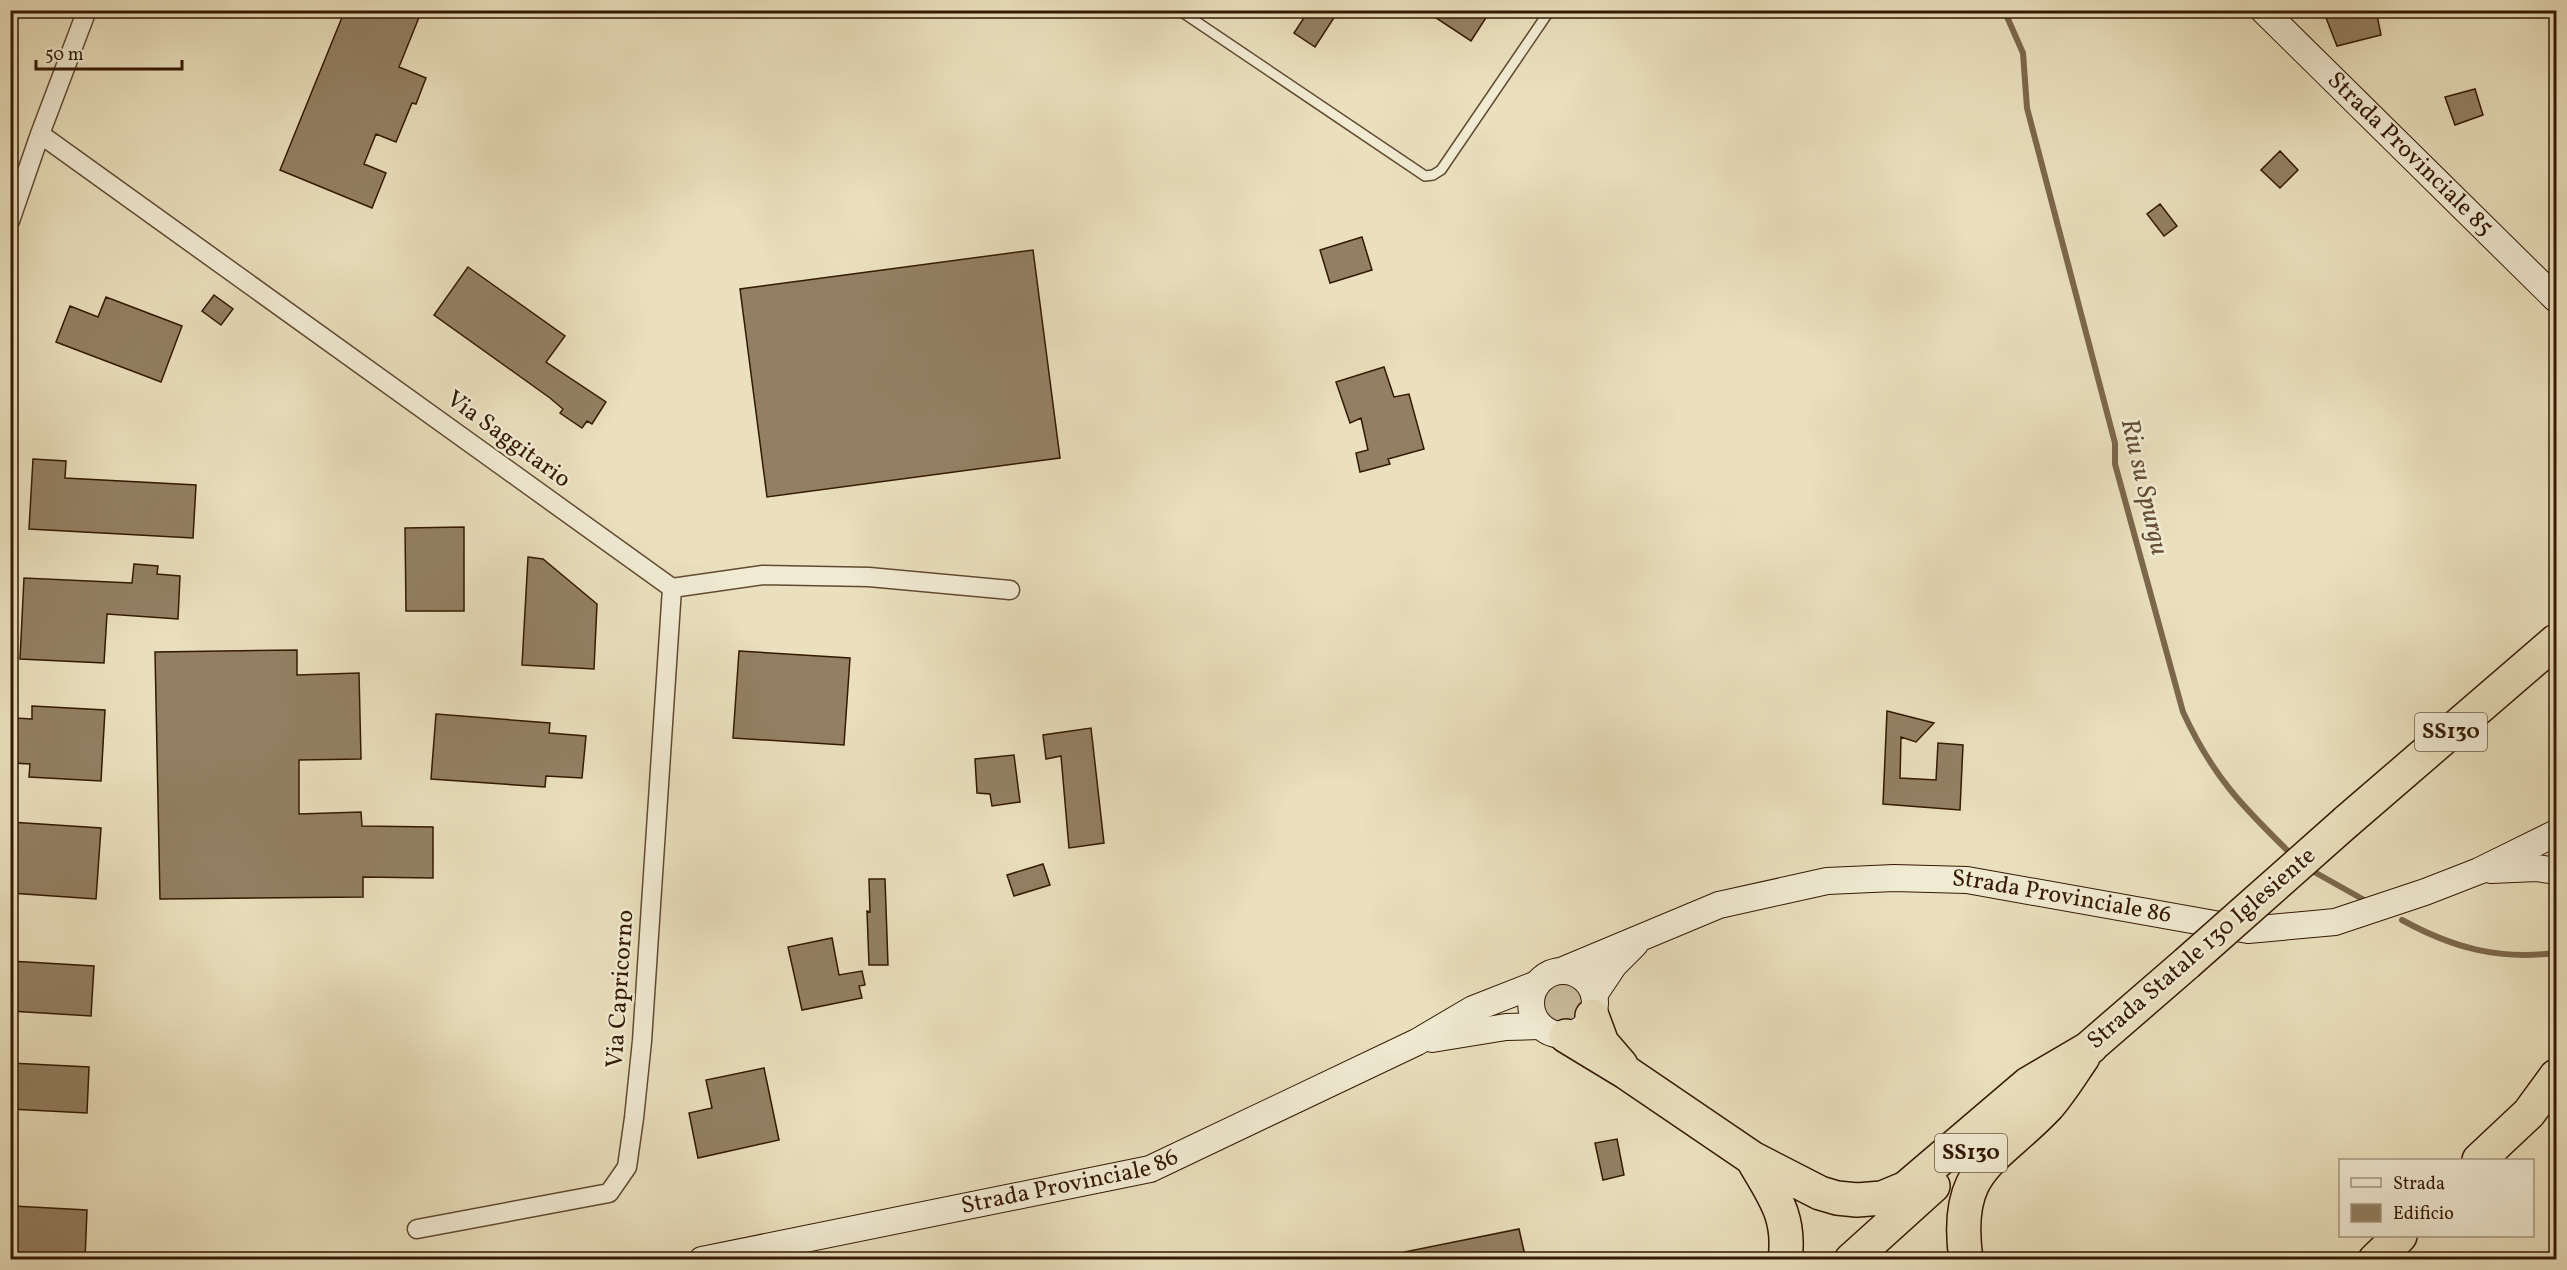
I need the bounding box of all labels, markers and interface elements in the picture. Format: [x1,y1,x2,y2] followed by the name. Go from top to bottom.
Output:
[36,33,182,71] scale bar
[45,43,84,68] text: 50 m
[2319,65,2500,245] street label: Strada Provinciale 85
[439,383,577,497] street label: Via Saggitario
[2111,415,2177,559] water label: Riu su Spurgu
[2415,713,2487,751] road number: SS130
[2080,840,2324,1058] street label: Strada Statale 130 Iglesiente
[1951,863,2174,933] street label: Strada Provinciale 86
[599,909,643,1069] street label: Via Capricorno
[1935,1134,2007,1172] road number: SS130
[958,1141,1184,1224] street label: Strada Provinciale 86
[2339,1159,2534,1237] legend
[2393,1172,2445,1197] text: Strada
[2393,1202,2454,1227] text: Edificio

